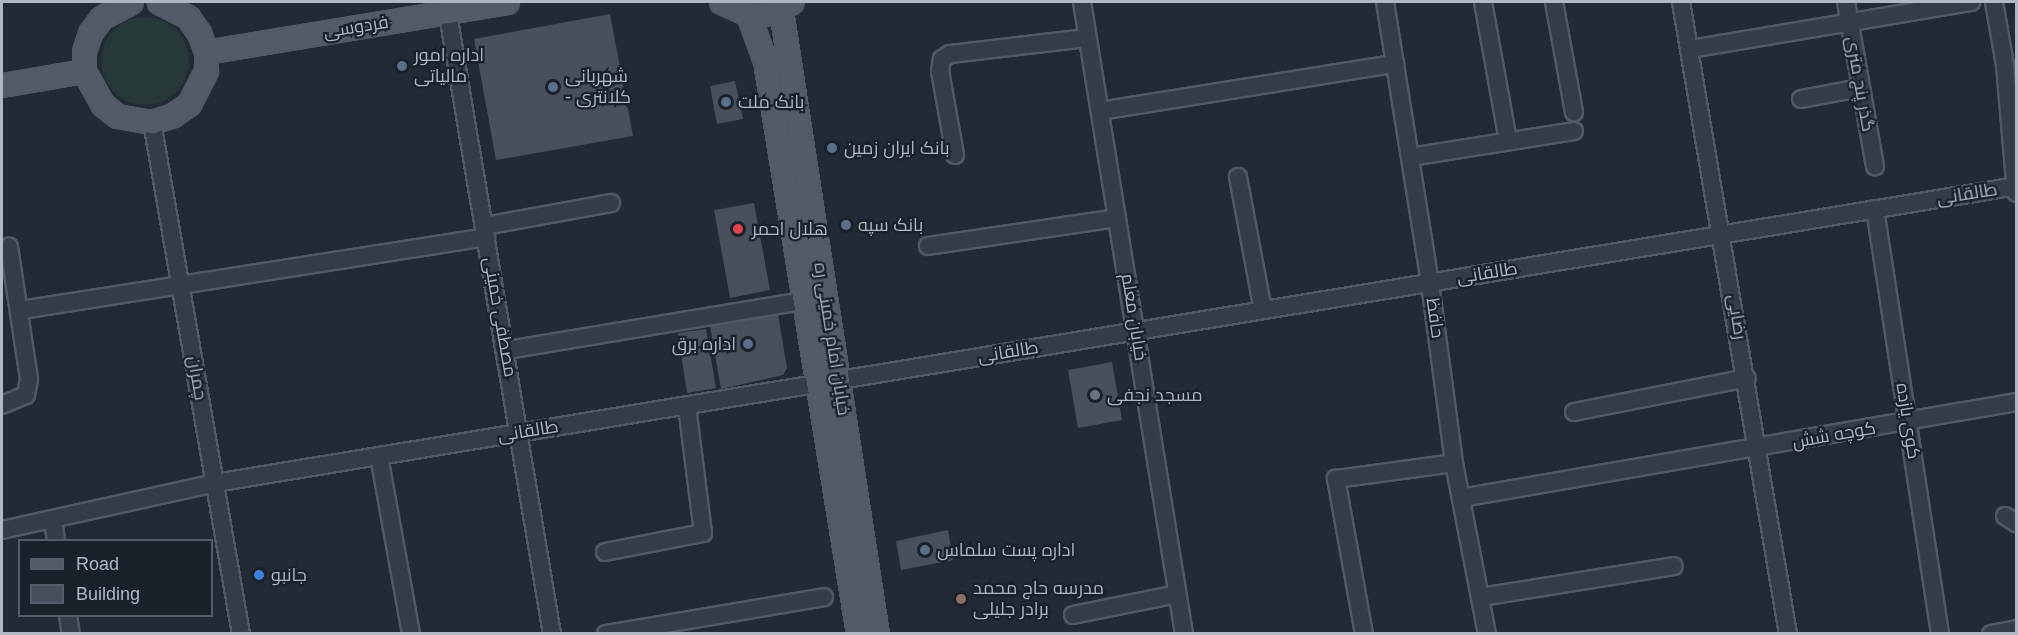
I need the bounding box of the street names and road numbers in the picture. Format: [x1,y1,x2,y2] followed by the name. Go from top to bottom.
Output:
[322,11,390,43] street label: فردوسی
[1841,35,1879,133] street label: گذر پنج متری
[1935,179,1999,209] street label: طالقانی
[479,255,521,379] street label: مصطفی خمینی
[1455,258,1519,288] street label: طالقانی
[809,261,855,417] street label: خیابان امام خمینی ره
[1116,272,1152,362] street label: خیابان معلم
[1723,293,1751,341] street label: رضایی
[1421,296,1449,340] street label: حافظ
[976,337,1040,367] street label: طالقانی
[183,354,211,402] street label: چمران
[1891,381,1925,461] street label: کوی یازده
[496,416,560,446] street label: طالقانی
[1791,417,1877,453] street label: کوچه شش

